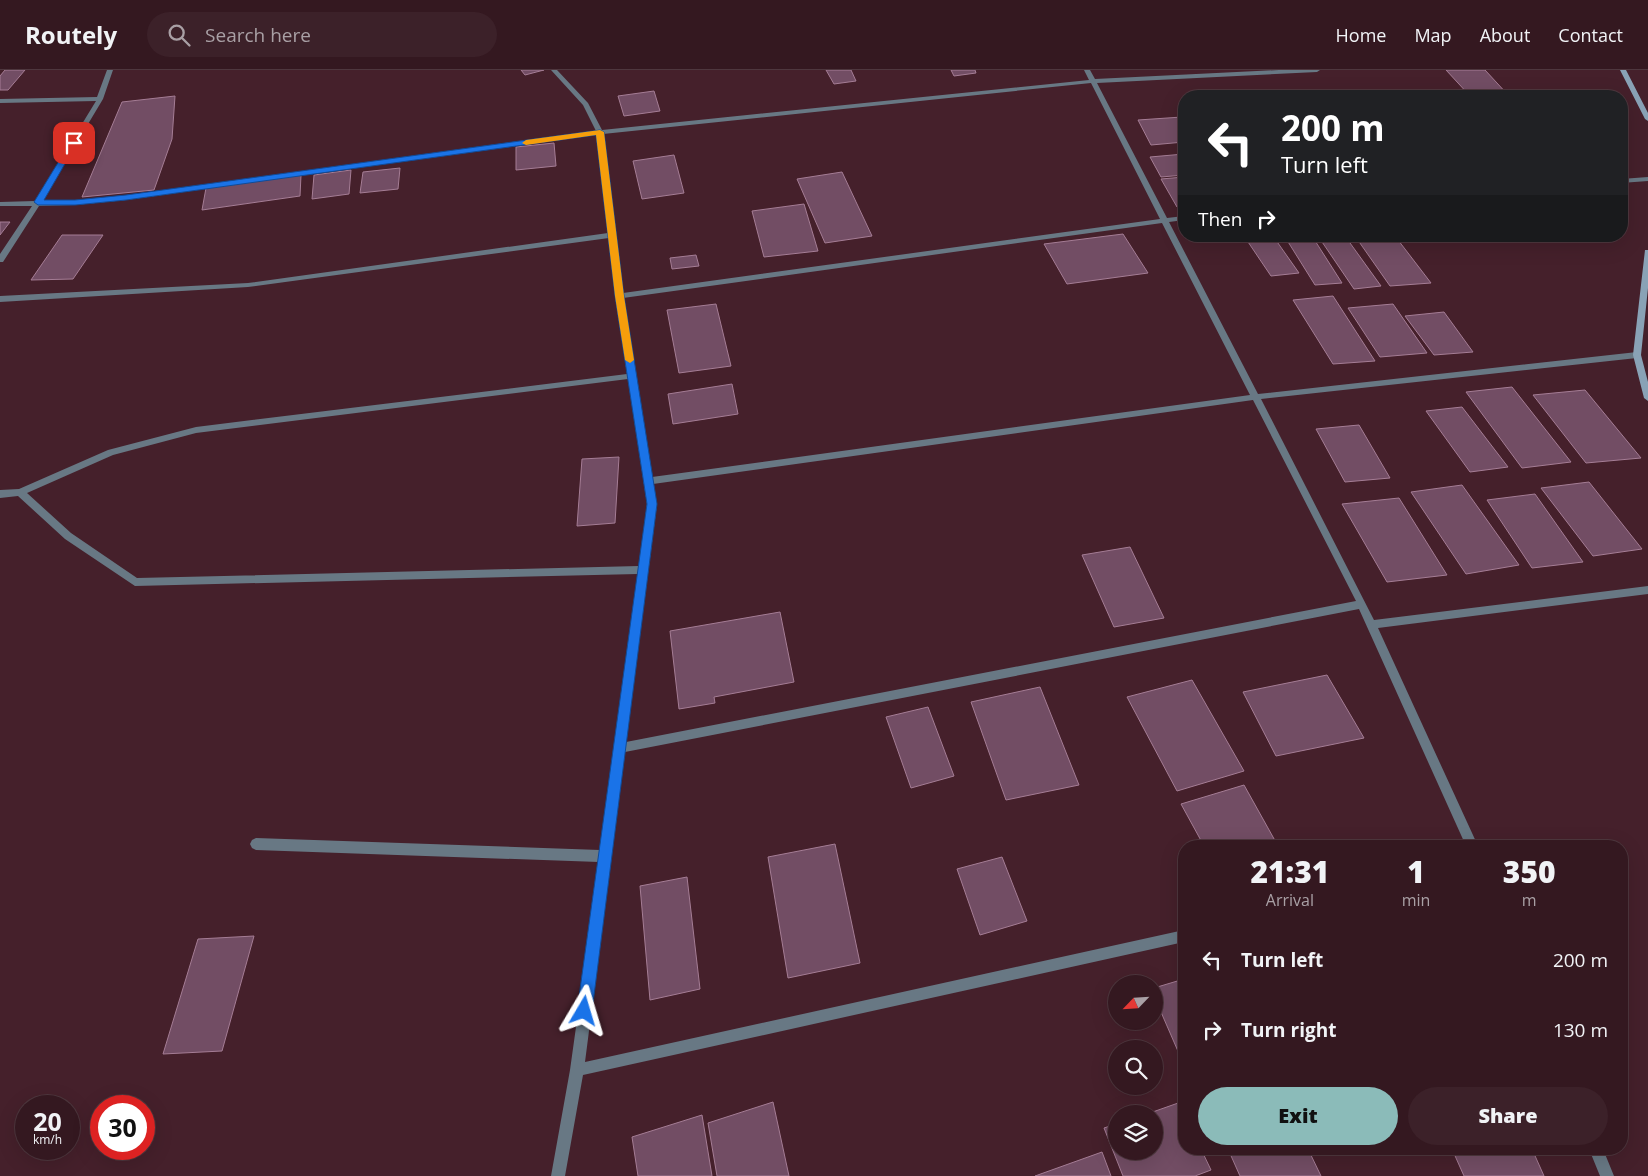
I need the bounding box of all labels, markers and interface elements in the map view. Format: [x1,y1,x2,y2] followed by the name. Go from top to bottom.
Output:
[147,12,497,57] search box
[25,18,117,51] text: Routely
[165,21,193,49] icon: search
[205,22,311,48] text: Search here
[1336,23,1386,47] text: Home
[1414,23,1452,47] text: Map
[1480,23,1530,47] text: About
[1558,23,1623,47] text: Contact
[1281,104,1385,151] text: 200 m
[1198,110,1263,175] icon: left
[53,122,95,164] pin
[60,129,88,157] icon: arrive
[1281,149,1368,179] text: Turn left
[1252,205,1280,233] icon: right
[1198,206,1242,232] text: Then
[1250,851,1329,892] text: 21:31
[1407,851,1425,892] text: 1
[1503,851,1556,892] text: 350
[1266,889,1314,911] text: Arrival
[1402,889,1430,911] text: min
[1522,889,1537,911] text: m
[1198,946,1226,974] icon: left
[1241,947,1323,973] text: Turn left
[1553,947,1608,973] text: 200 m
[1108,975,1162,1030] north arrow
[1108,975,1163,1160] map controls
[557,984,609,1036] position arrow
[1198,1016,1226,1044] icon: right
[1241,1017,1336,1043] text: Turn right
[1553,1017,1608,1043] text: 130 m
[1108,1040,1163,1095] button: search
[1198,1087,1398,1145] button: Exit
[1408,1087,1608,1145] button: Share
[90,1095,155,1160] speed limit sign: 30
[33,1104,62,1138] text: 20
[1108,1105,1163,1160] button: layers
[33,1131,62,1148] text: km/h

